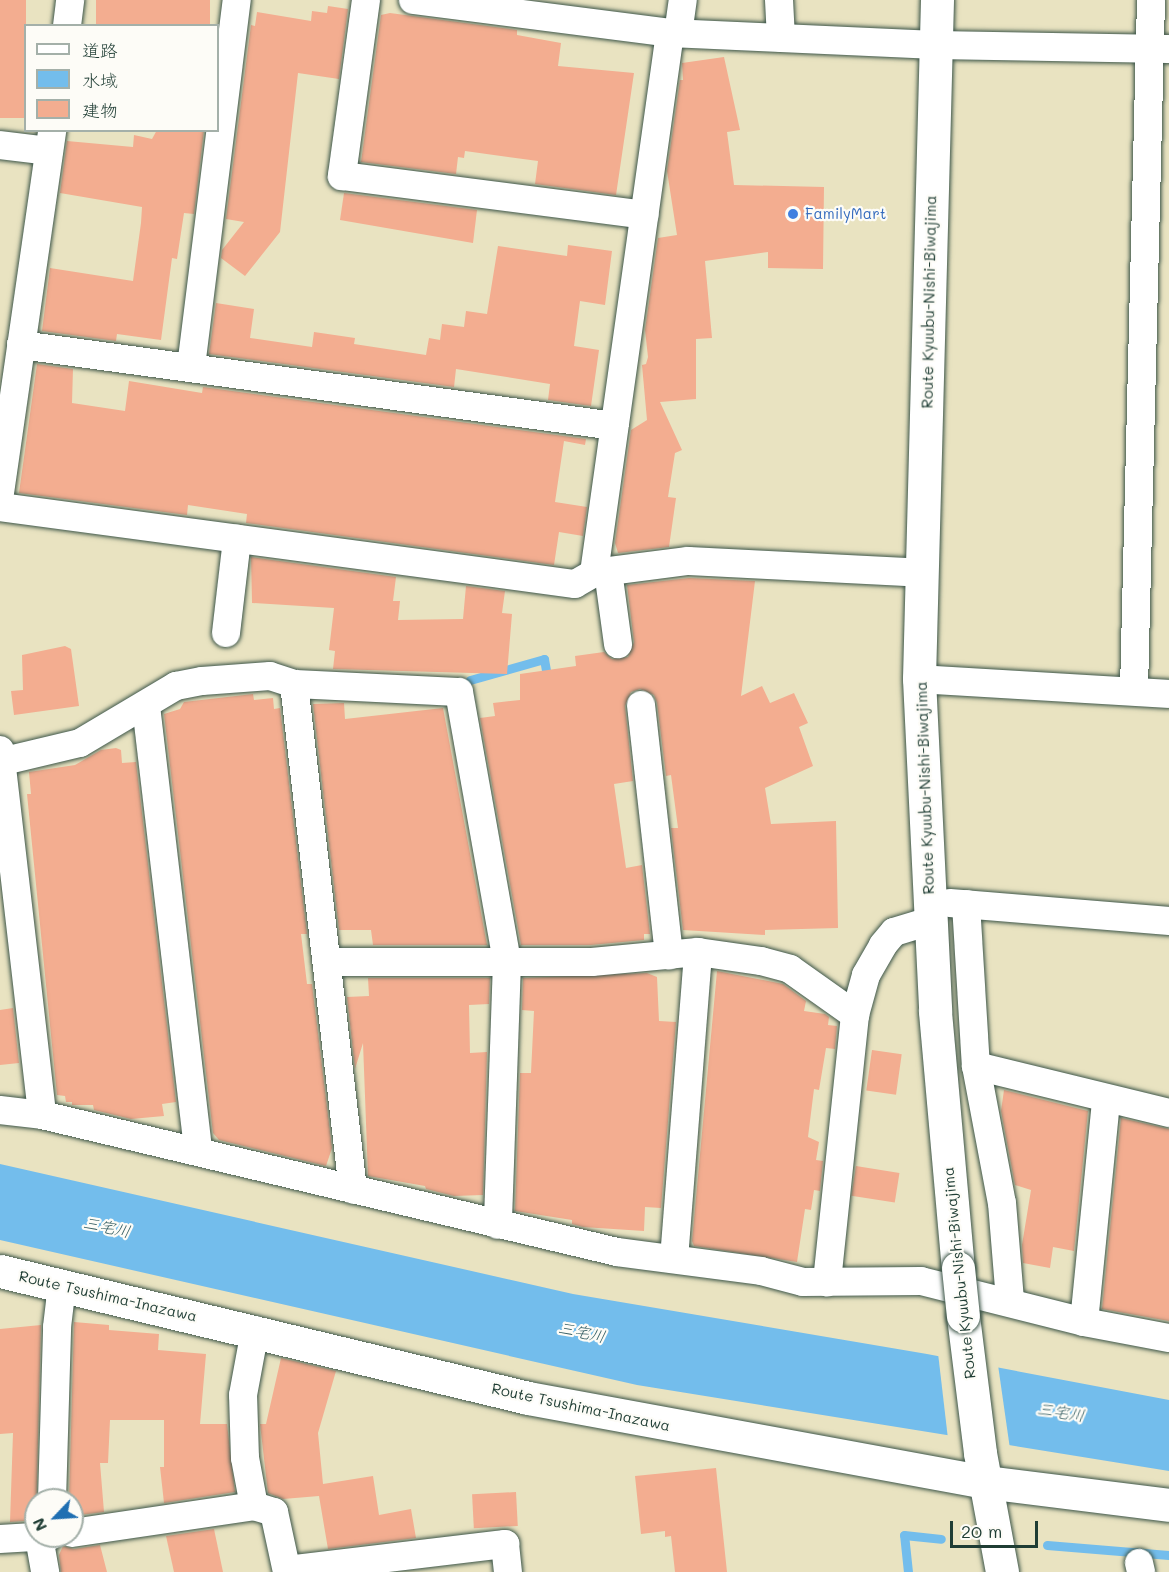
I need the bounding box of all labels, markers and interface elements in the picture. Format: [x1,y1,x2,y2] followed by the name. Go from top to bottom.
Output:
[24,24,219,132] legend
[82,38,118,62] text: 道路
[82,68,118,92] text: 水域
[82,98,118,122] text: 建物
[918,195,940,409] street label: Route Kyuubu-Nishi-Biwajima
[805,205,886,223] place label: FamilyMart
[786,207,800,221] marker: FamilyMart
[912,681,938,895] street label: Route Kyuubu-Nishi-Biwajima
[939,1166,979,1380] street label: Route Kyuubu-Nishi-Biwajima
[82,1213,132,1241] water label: 三宅川
[17,1267,199,1325] street label: Route Tsushima-Inazawa
[557,1318,607,1346] water label: 三宅川
[490,1379,672,1435] street label: Route Tsushima-Inazawa
[1036,1399,1086,1425] water label: 三宅川
[24,1488,84,1548] north arrow
[953,1509,1042,1547] scale bar
[27,1515,51,1535] text: N
[961,1519,1002,1543] text: 20 m

